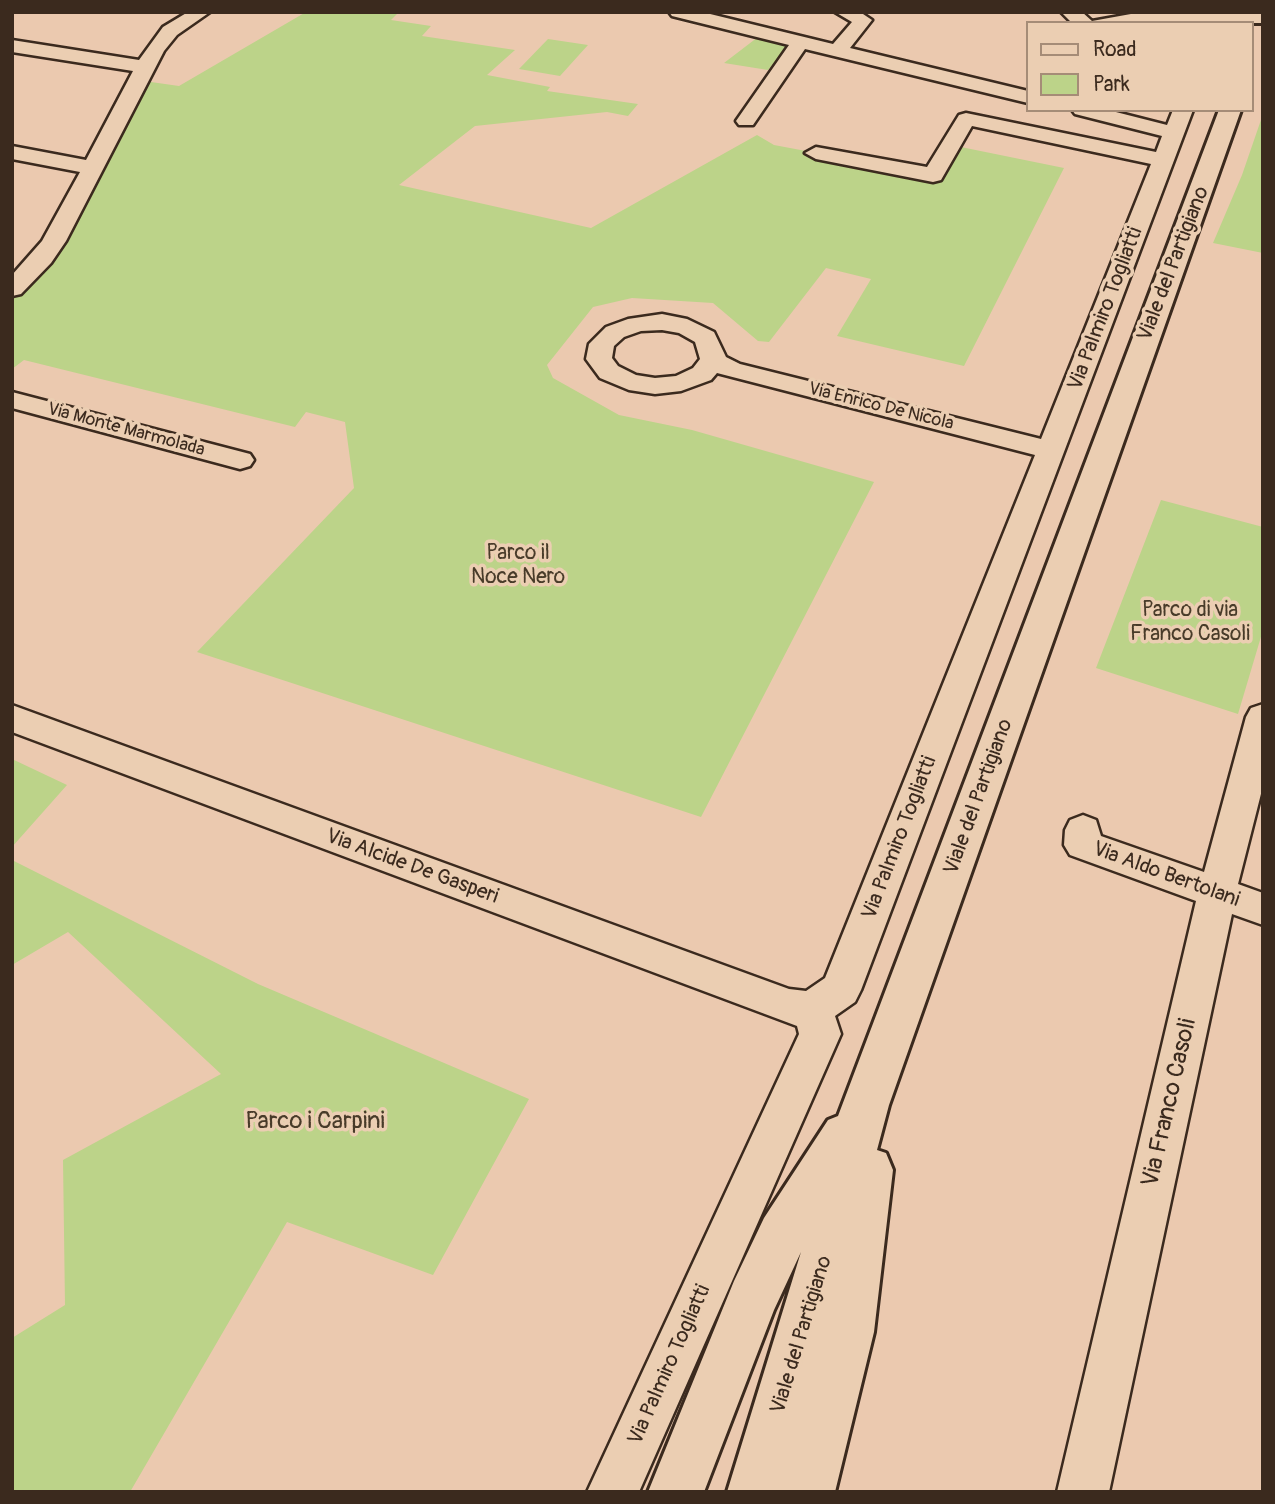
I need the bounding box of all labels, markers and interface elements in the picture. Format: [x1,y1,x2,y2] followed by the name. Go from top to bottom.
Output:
[1026,21,1254,112] legend
[1093,36,1137,63] text: Road
[1093,71,1130,98] text: Park
[1133,183,1215,345] street label: Viale del Partigiano
[1063,224,1149,394] street label: Via Palmiro Togliatti
[806,378,956,436] street label: Via Enrico De Nicola
[45,399,207,461] street label: Via Monte Marmolada
[471,541,565,591] park label: Parco il Noce Nero
[1130,598,1250,648] park label: Parco di via Franco Casoli
[939,716,1019,878] street label: Viale del Partigiano
[857,753,943,923] street label: Via Palmiro Togliatti
[322,824,502,910] street label: Via Alcide De Gasperi
[1089,837,1243,913] street label: Via Aldo Bertolani
[1137,1016,1203,1190] street label: Via Franco Casoli
[245,1108,385,1136] park label: Parco i Carpini
[766,1253,838,1417] street label: Viale del Partigiano
[623,1281,717,1449] street label: Via Palmiro Togliatti

